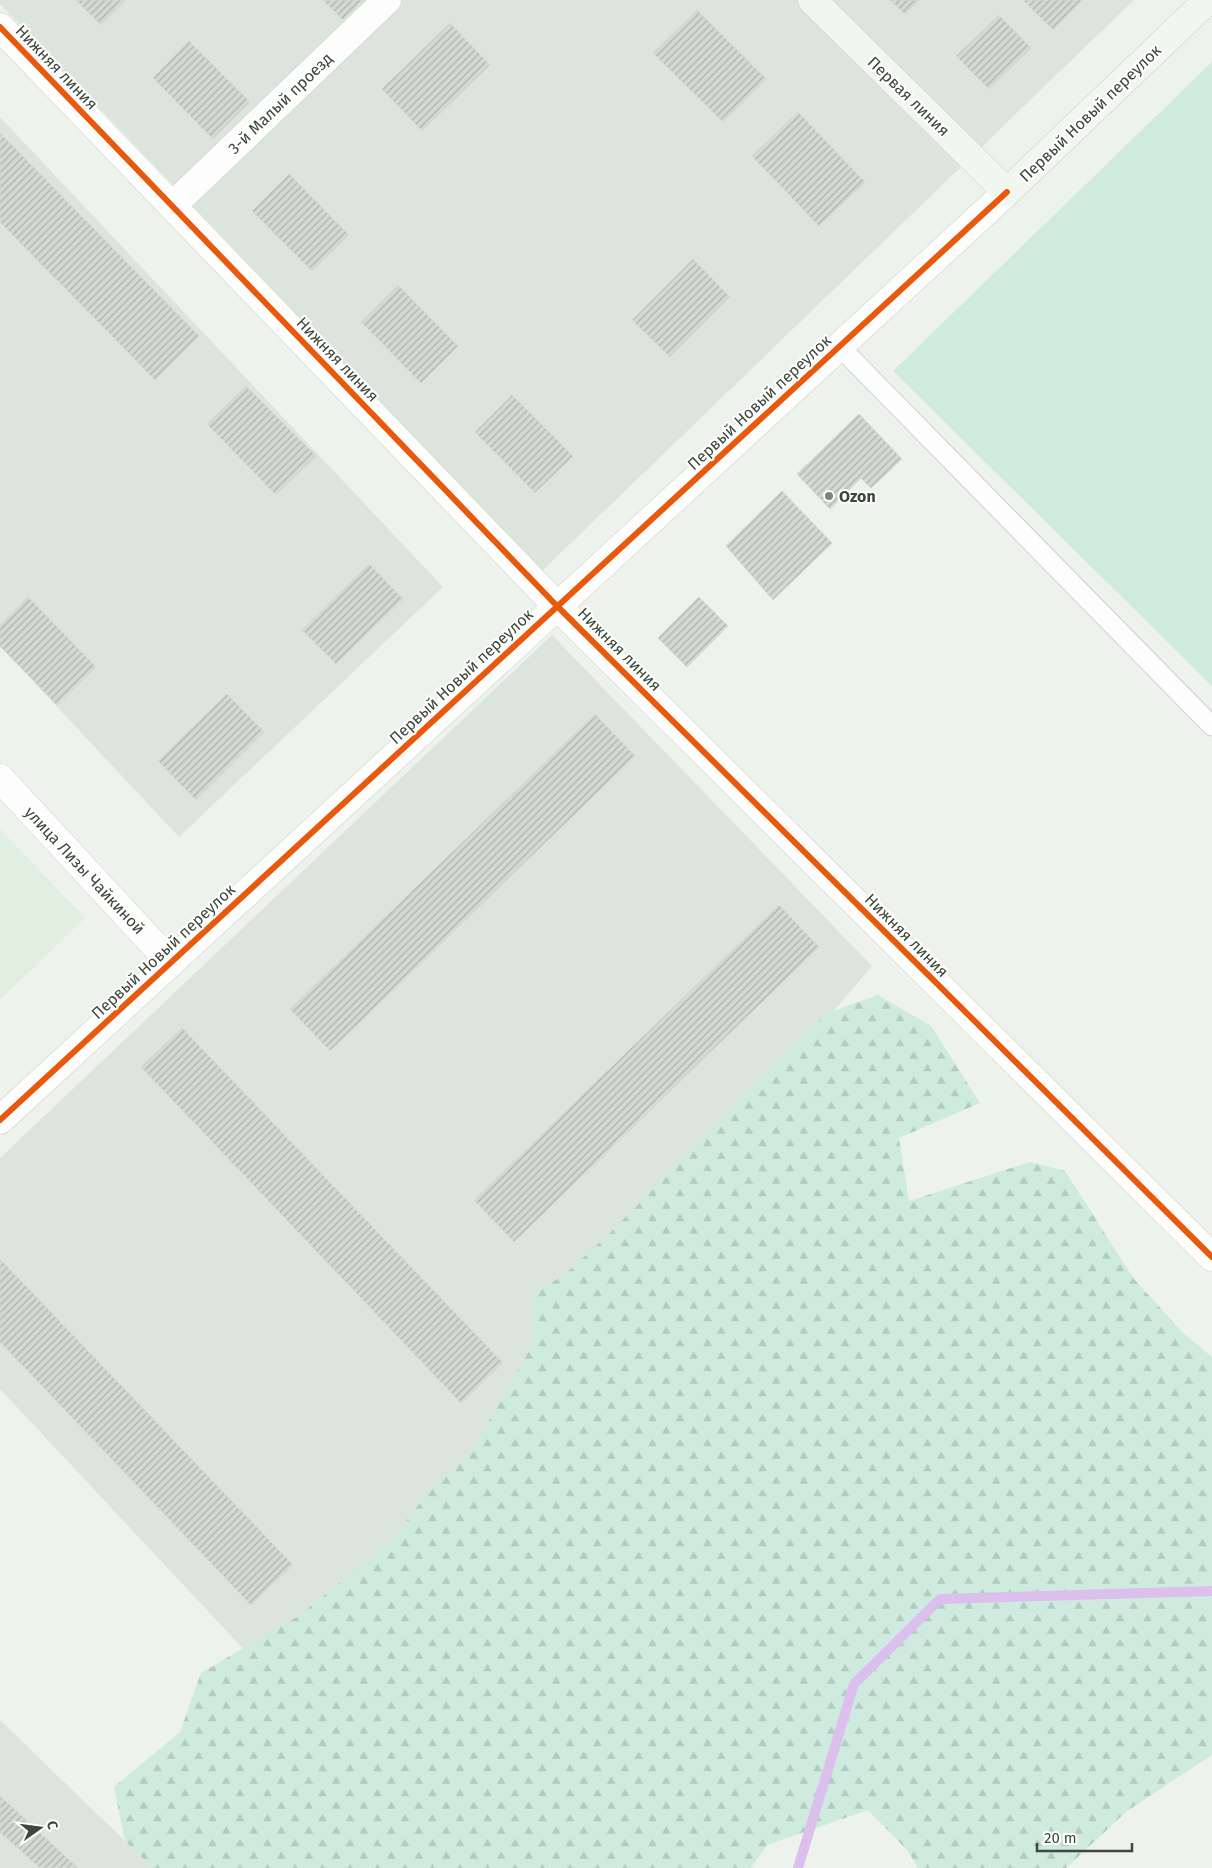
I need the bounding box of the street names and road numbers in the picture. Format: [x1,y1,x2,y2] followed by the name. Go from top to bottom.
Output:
[12,21,102,114] street label: Нижняя линия
[1016,40,1166,186] street label: Первый Новый переулок
[224,49,336,158] street label: 3-й Малый проезд
[864,53,954,140] street label: Первая линия
[293,313,383,406] street label: Нижняя линия
[684,330,836,474] street label: Первый Новый переулок
[386,604,538,748] street label: Первый Новый переулок
[574,604,665,695] street label: Нижняя линия
[21,803,149,938] street label: улица Лизы Чайкиной
[88,879,240,1023] street label: Первый Новый переулок
[861,890,952,981] street label: Нижняя линия

